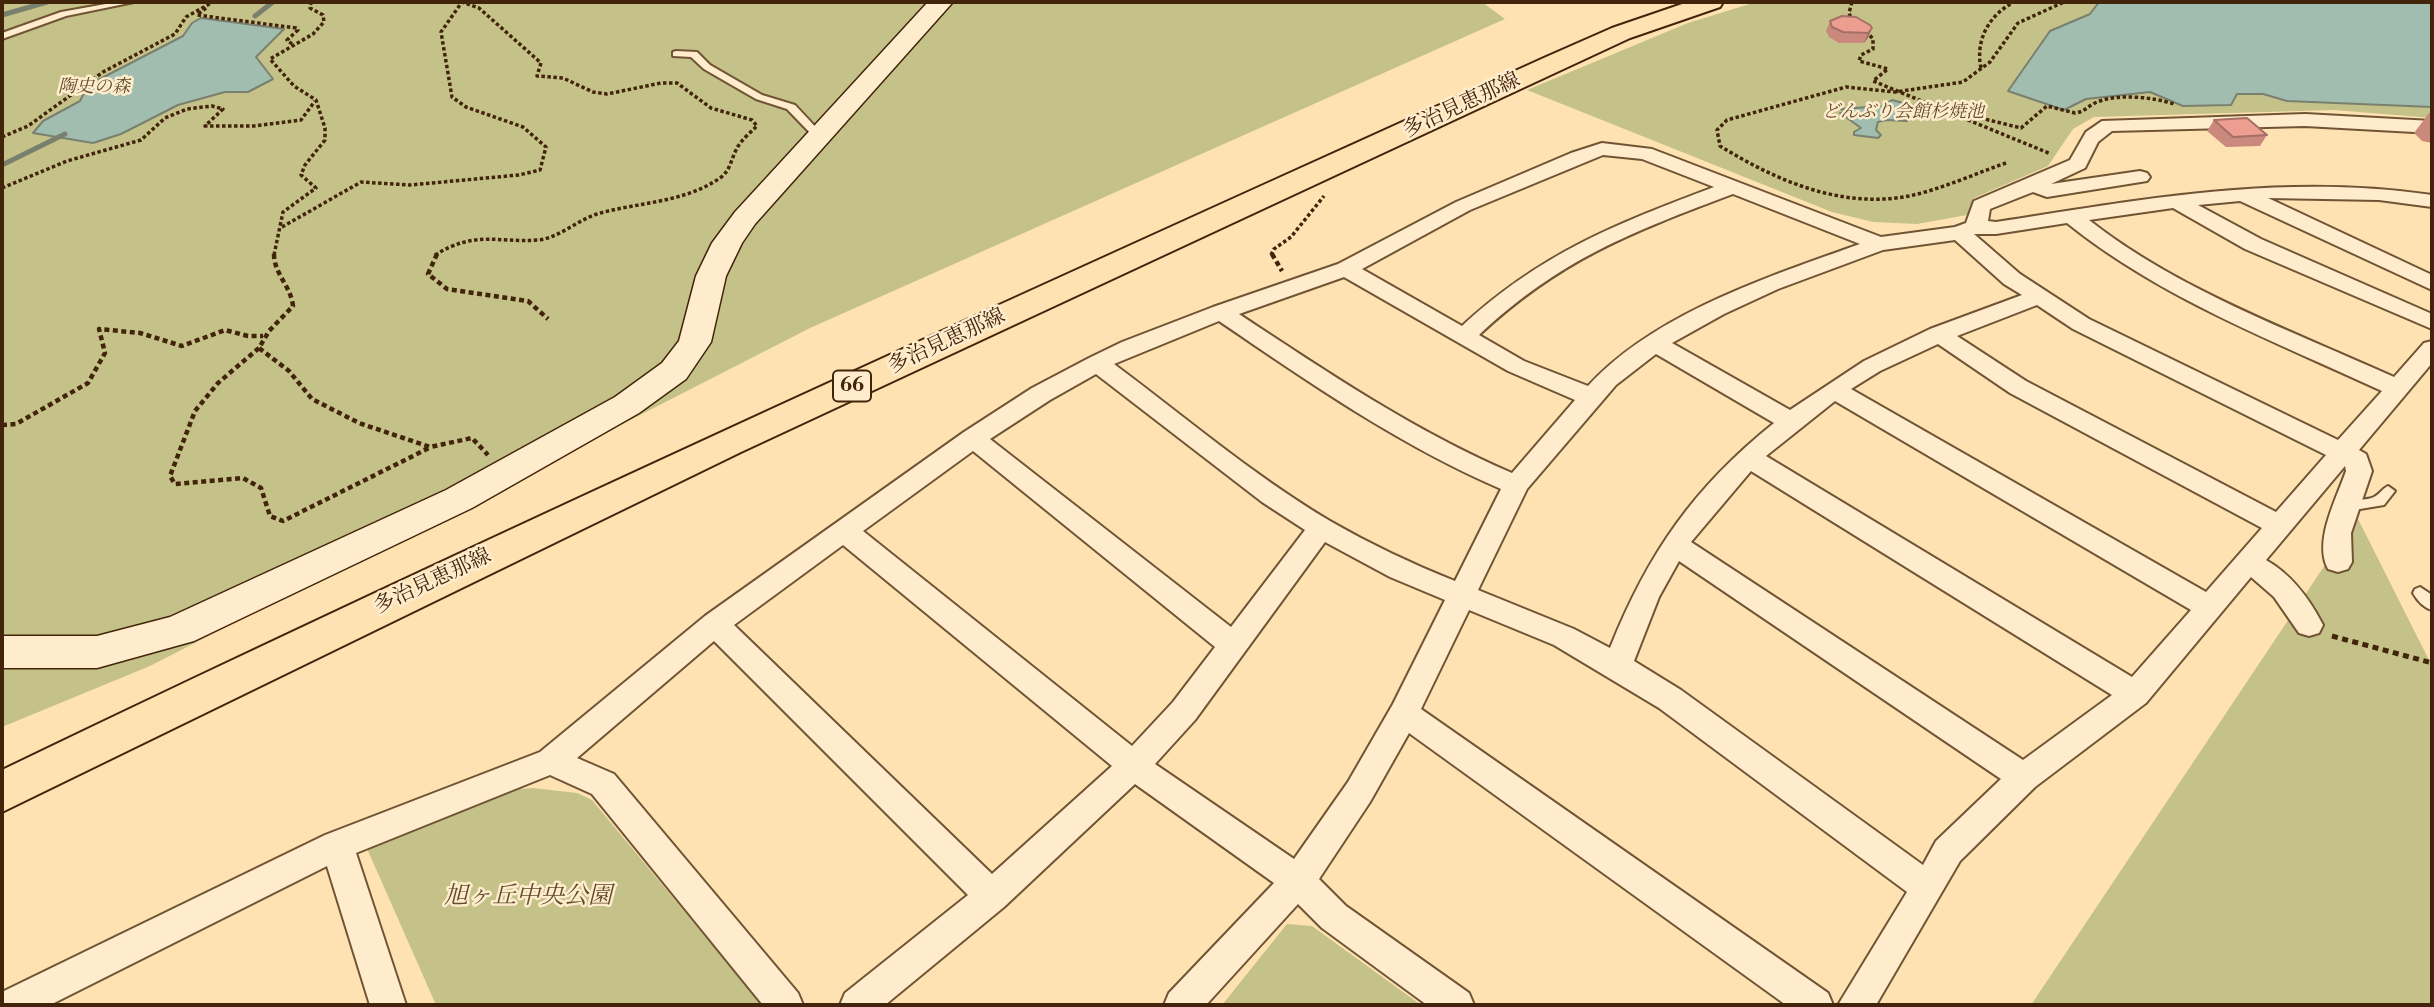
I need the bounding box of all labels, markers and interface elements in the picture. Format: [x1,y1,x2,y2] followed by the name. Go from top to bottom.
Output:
[1400,68,1524,144] street label: 多治見恵那線
[58,77,130,99] park label: 陶史の森
[1822,102,1984,124] park label: どんぶり会館杉焼池
[885,304,1009,380] street label: 多治見恵那線
[833,370,871,402] road number: 66
[371,544,495,620] street label: 多治見恵那線
[444,883,612,911] park label: 旭ヶ丘中央公園

